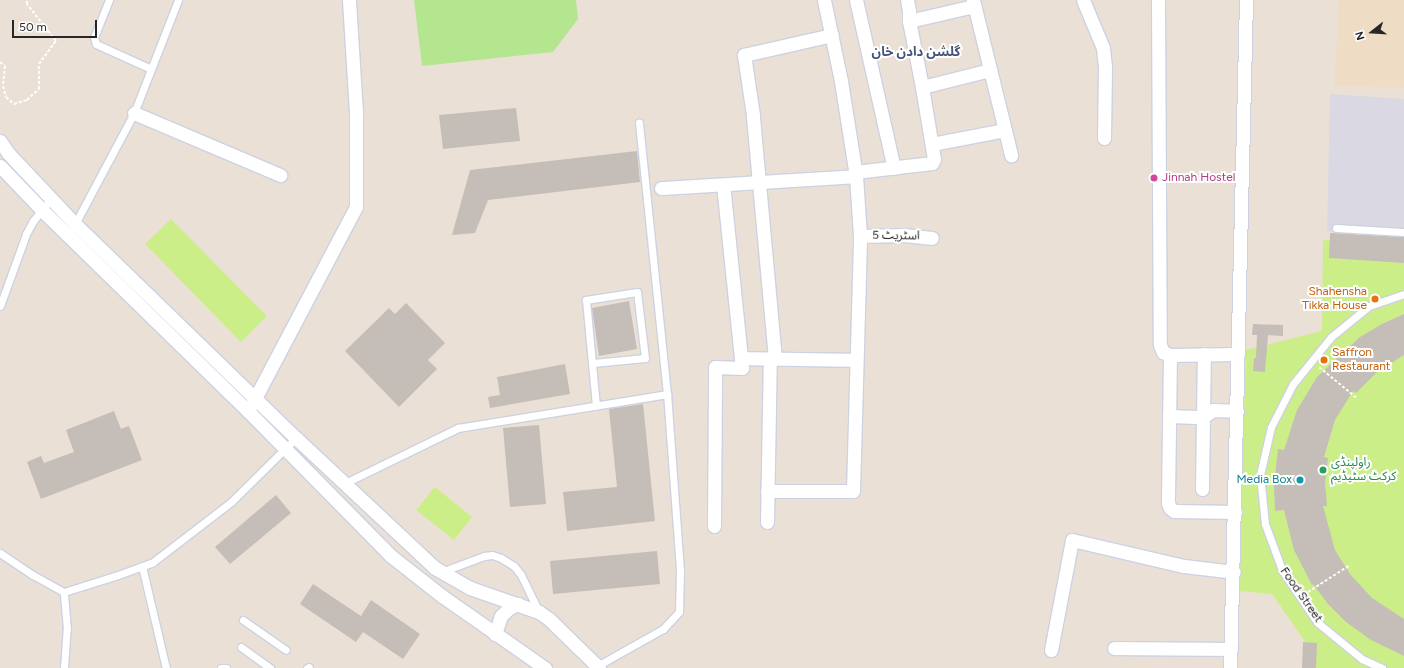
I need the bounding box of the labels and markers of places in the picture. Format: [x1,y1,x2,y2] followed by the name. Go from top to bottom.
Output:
[1162,171,1235,185] place label: Jinnah Hostel
[1149,173,1159,183] marker: Jinnah Hostel
[1302,285,1367,313] place label: Shahensha Tikka House
[1370,294,1380,304] marker: Shahensha Tikka House
[1332,346,1390,374] place label: Saffron Restaurant
[1319,355,1329,365] marker: Saffron Restaurant
[1331,456,1396,484] place label: راولپنڈی کرکٹ سٹیڈیم
[1318,465,1328,475] marker: راولپنڈی کرکٹ سٹیڈیم
[1236,473,1292,487] place label: Media Box
[1295,475,1305,485] marker: Media Box

